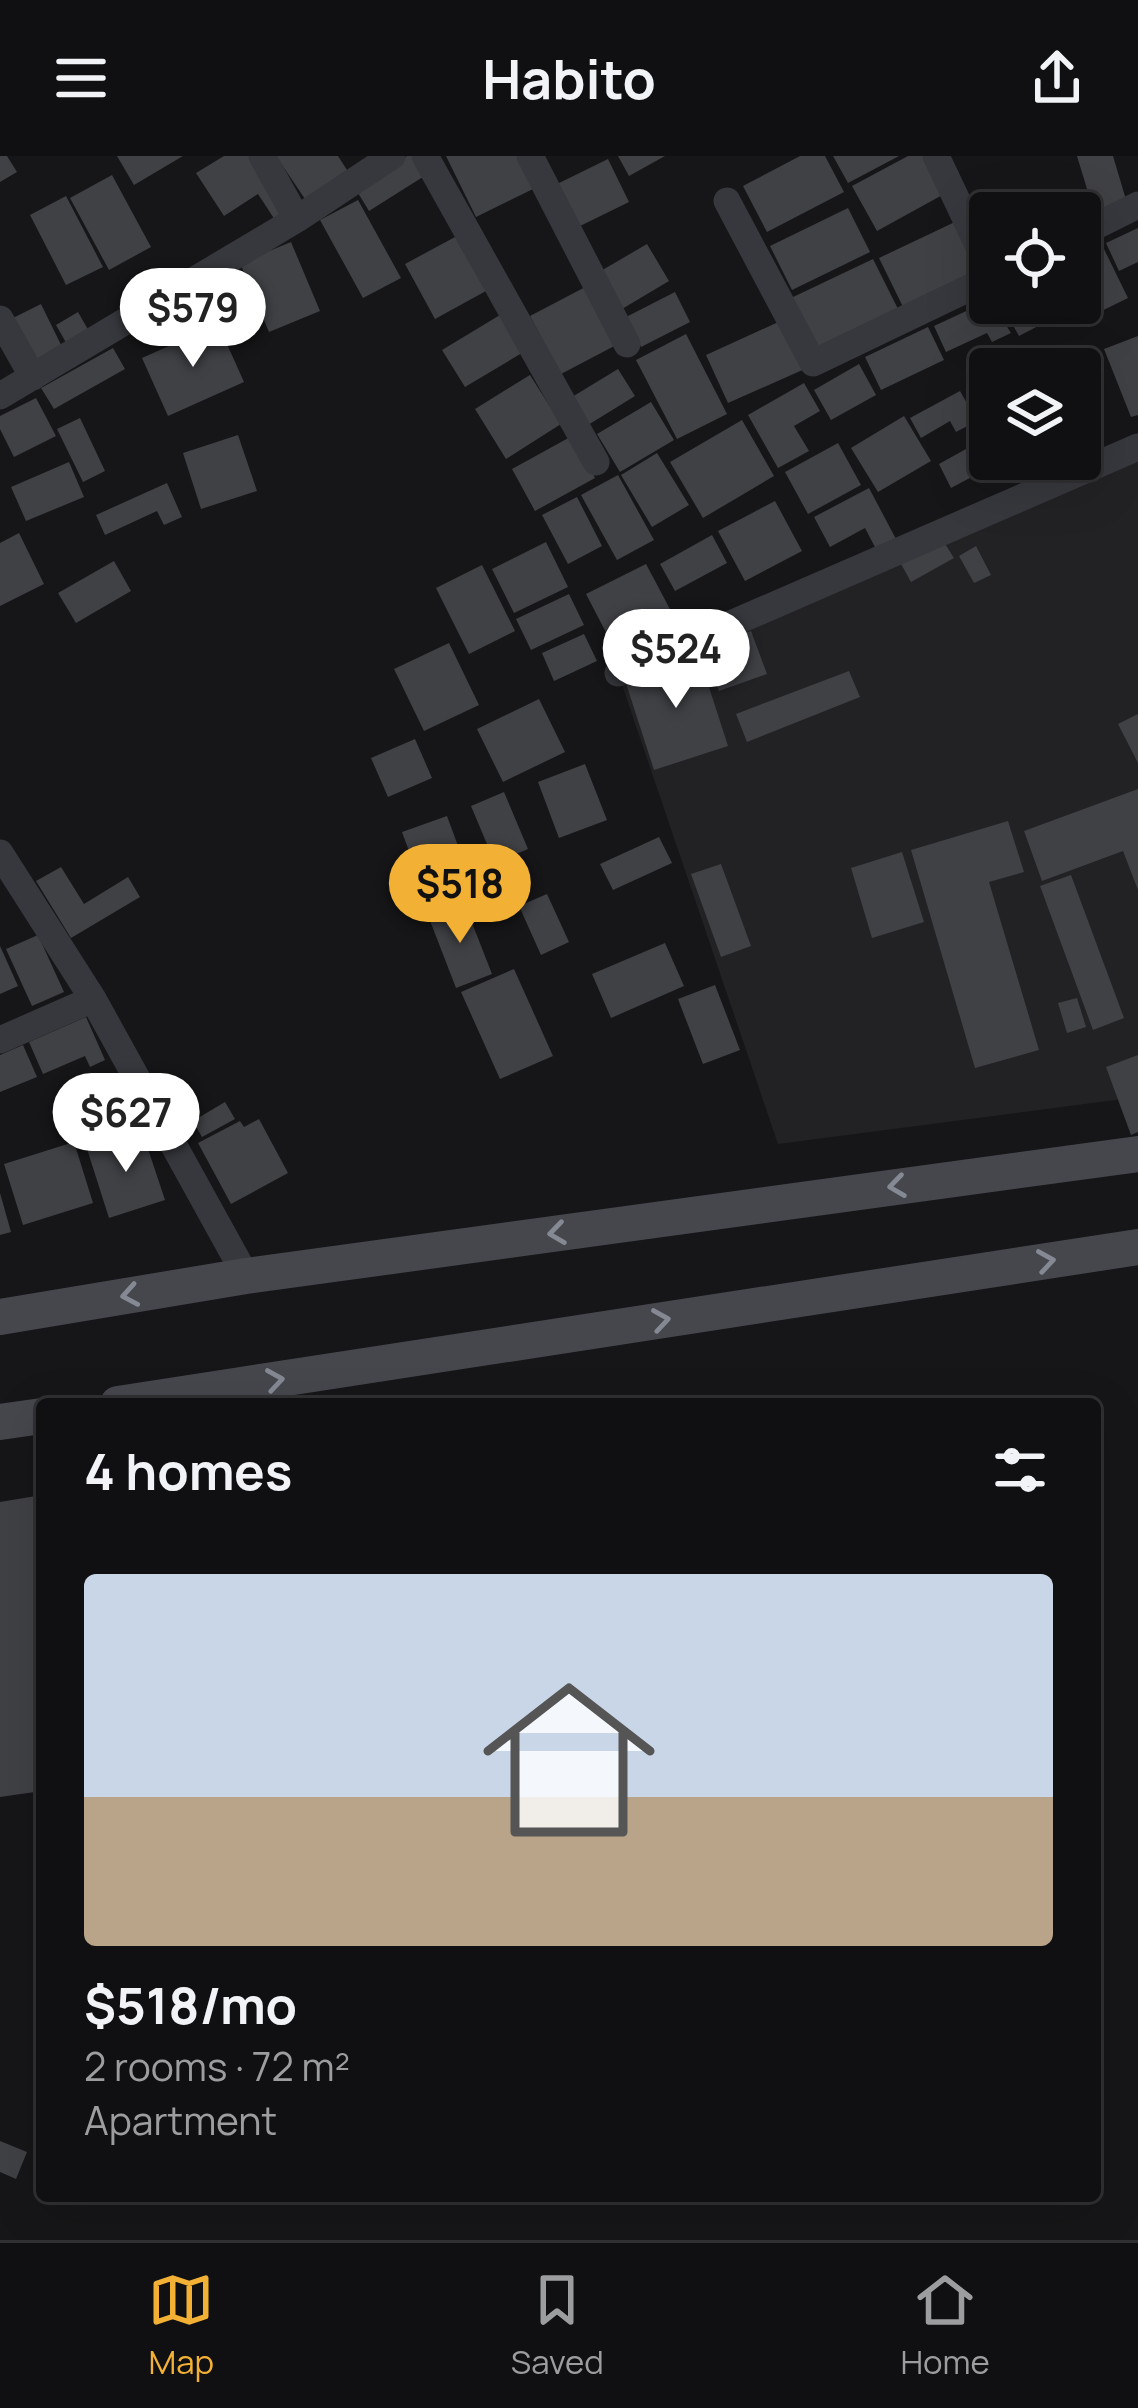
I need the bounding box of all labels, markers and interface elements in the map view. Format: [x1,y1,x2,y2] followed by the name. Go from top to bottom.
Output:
[482,41,656,115] text: Habito
[48,45,114,111] icon: menu
[1024,45,1090,111] icon: share
[969,192,1101,480] map controls
[969,192,1101,324] button: locate
[122,268,264,370] pin: $579
[147,280,239,334] text: $579
[969,348,1101,480] button: layers
[605,609,747,711] pin: $524
[630,621,722,675] text: $524
[389,844,531,946] pin: $518
[416,856,504,910] text: $518
[55,1073,197,1175] pin: $627
[80,1085,172,1139] text: $627
[887,1172,907,1198] one-way arrow
[547,1219,566,1245] one-way arrow
[1036,1249,1056,1275] one-way arrow
[120,1282,140,1307] one-way arrow
[651,1308,670,1334] one-way arrow
[265,1368,285,1394] one-way arrow
[84,1436,292,1505] text: 4 homes
[987,1437,1053,1503] icon: filters
[461,1652,677,1868] icon: home
[84,1970,297,2039] text: $518/mo
[84,2039,350,2093] text: 2 rooms · 72 m²
[84,2093,277,2147] text: Apartment
[148,2267,214,2384] tab: Map
[511,2267,604,2384] tab: Saved
[900,2267,990,2384] tab: Home

